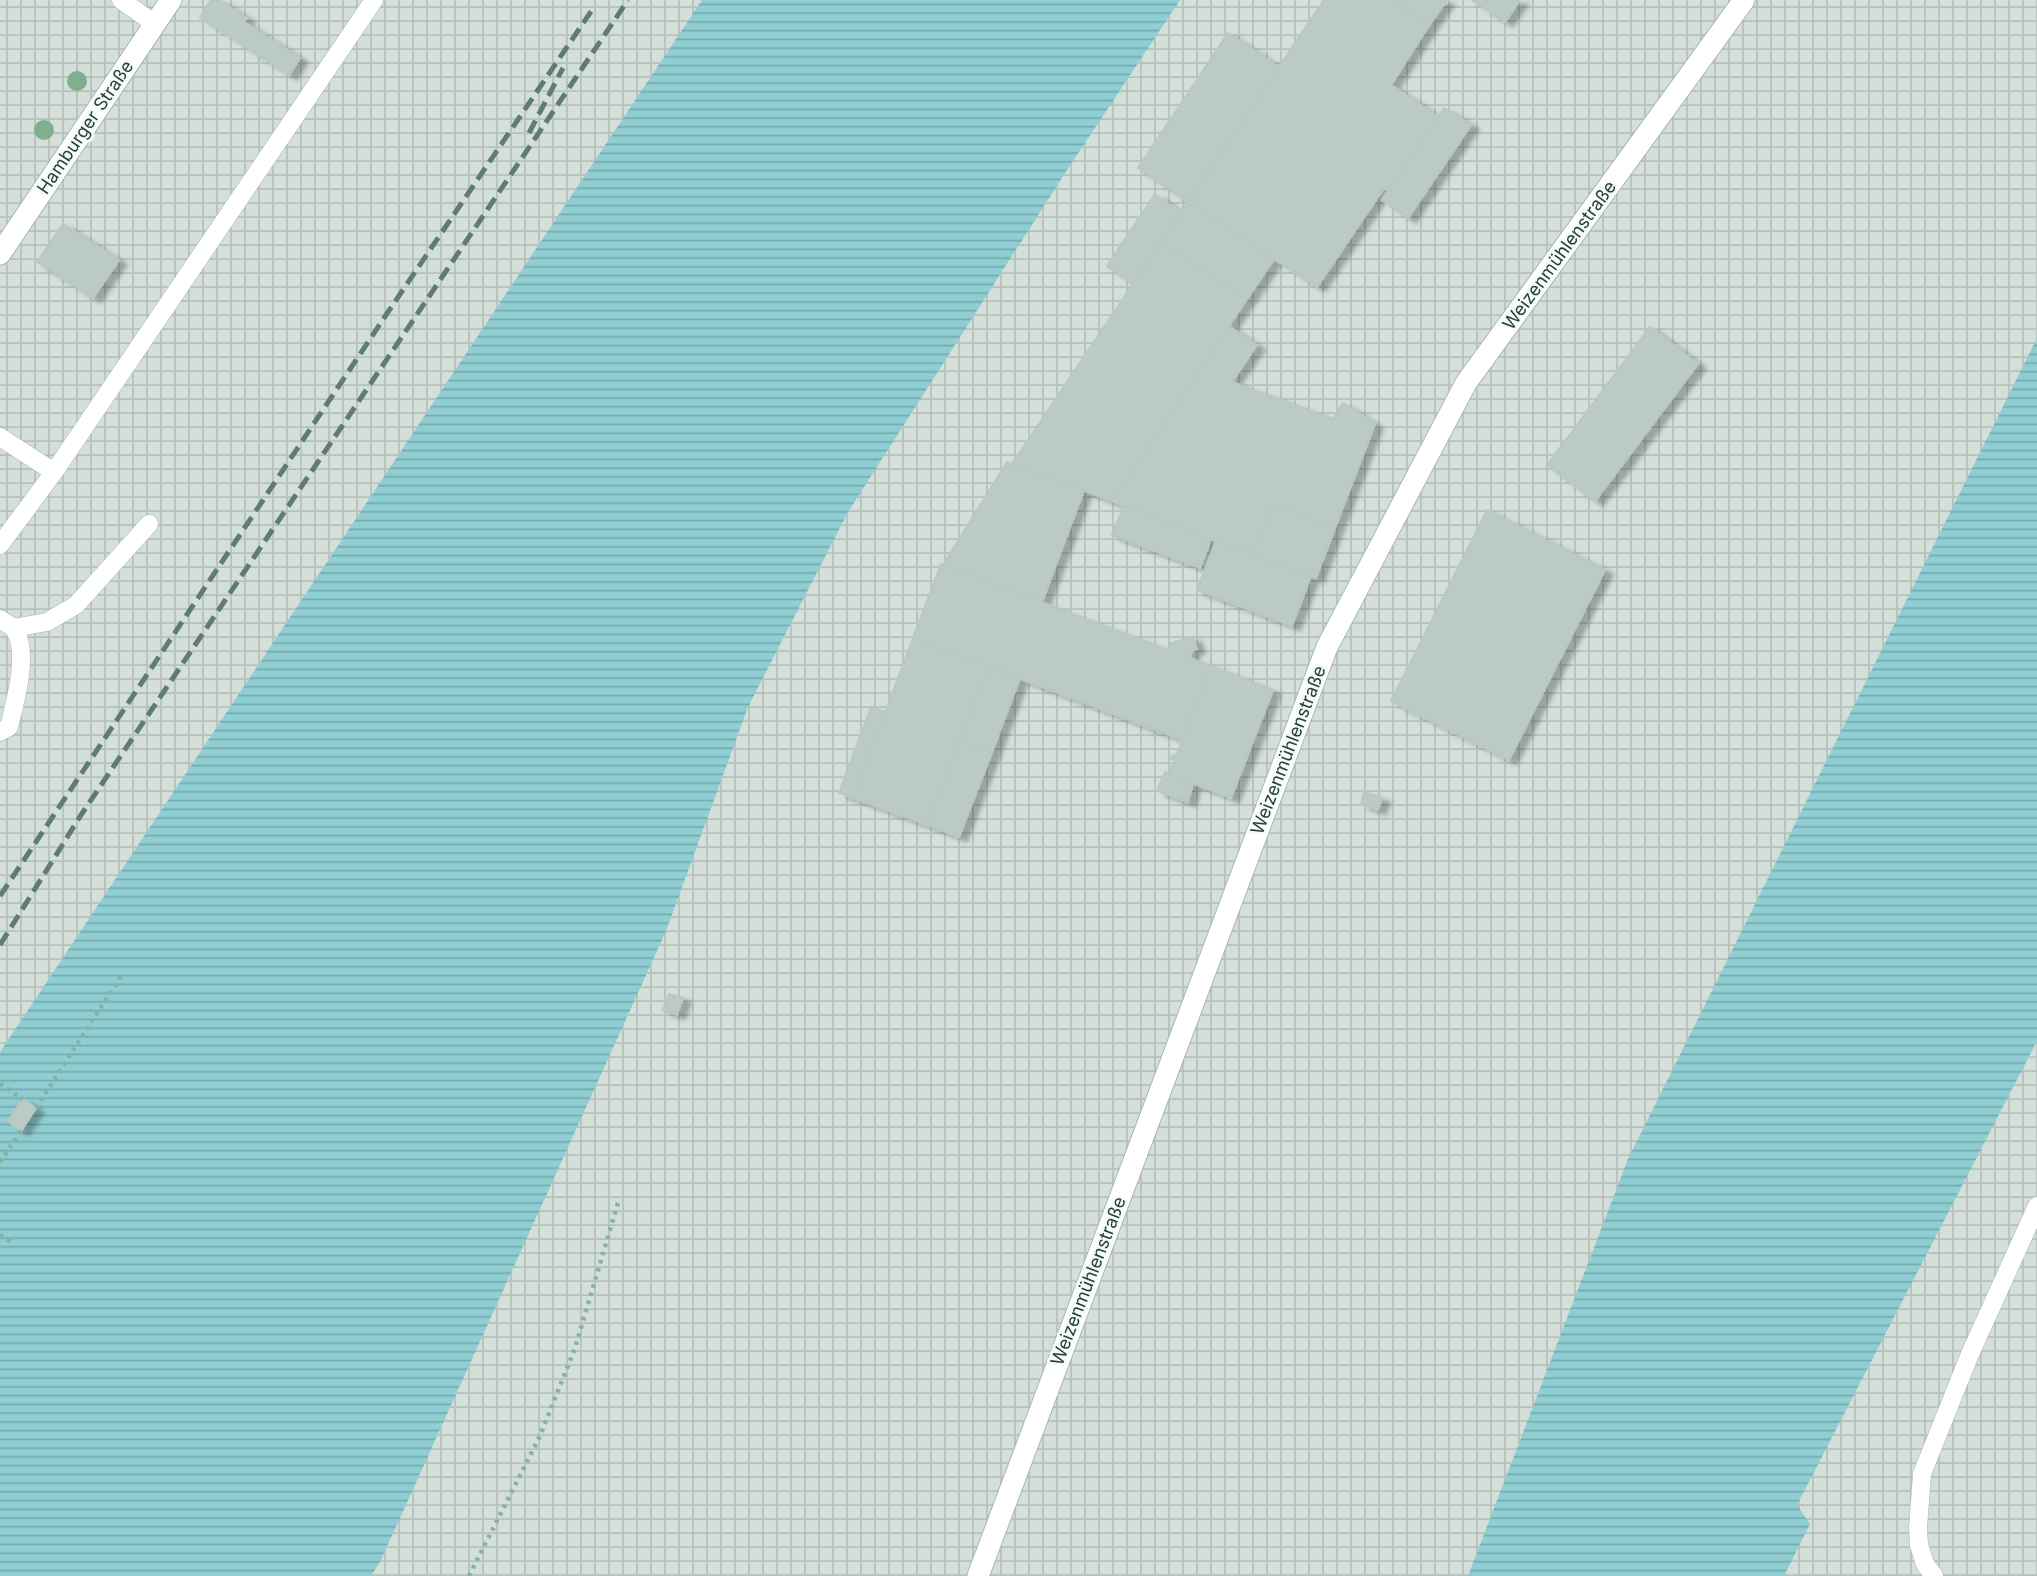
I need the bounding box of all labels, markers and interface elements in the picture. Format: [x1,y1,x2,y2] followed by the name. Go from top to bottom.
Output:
[32,56,138,198] street label: Hamburger Straße
[1498,176,1620,334] street label: Weizenmühlenstraße
[1246,663,1330,837] street label: Weizenmühlenstraße
[1046,1194,1130,1368] street label: Weizenmühlenstraße

